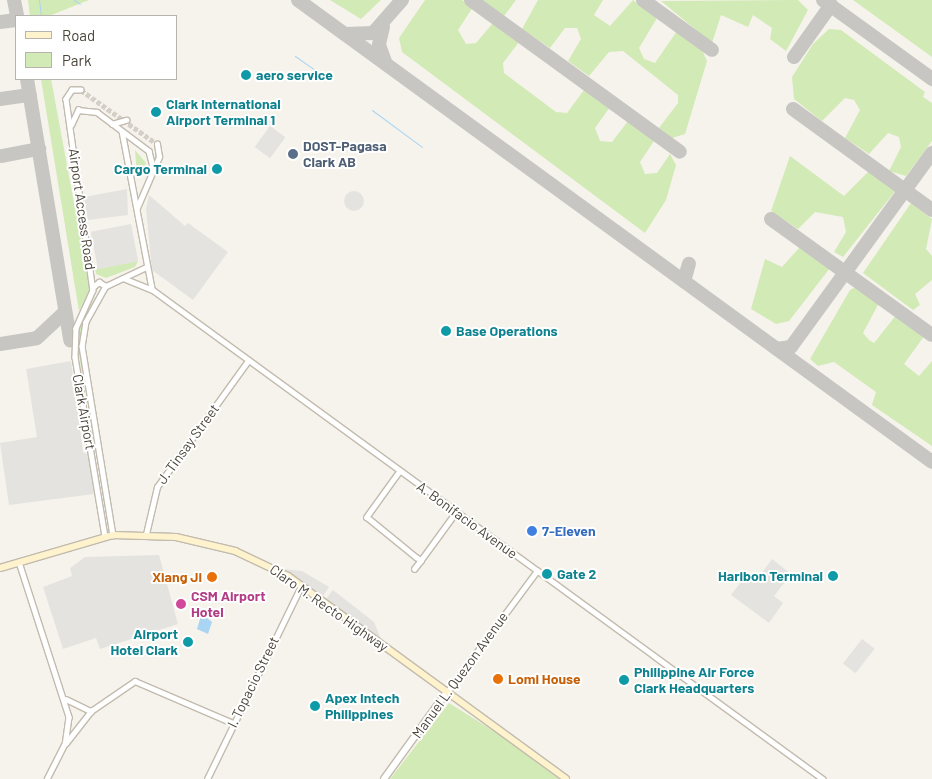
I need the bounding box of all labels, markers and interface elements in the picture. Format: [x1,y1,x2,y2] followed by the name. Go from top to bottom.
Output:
[15,15,178,80] legend
[62,26,95,44] text: Road
[62,51,91,69] text: Park
[256,67,333,83] place label: aero service
[240,69,252,81] marker: aero service
[166,96,281,128] place label: Clark International Airport Terminal 1
[150,106,162,118] marker: Clark International Airport Terminal 1
[303,138,387,170] place label: DOST-Pagasa Clark AB
[65,147,99,271] street label: Airport Access Road
[287,148,299,160] marker: DOST-Pagasa Clark AB
[114,161,207,177] place label: Cargo Terminal
[211,163,223,175] marker: Cargo Terminal
[456,323,558,339] place label: Base Operations
[440,325,452,337] marker: Base Operations
[69,373,99,451] street label: Clark Airport
[153,401,223,487] street label: J. Tinsay Street
[413,478,521,562] street label: A. Bonifacio Avenue
[542,523,596,539] place label: 7-Eleven
[526,525,538,537] marker: 7-Eleven
[267,561,391,655] street label: Claro M. Recto Highway
[557,566,596,582] place label: Gate 2
[541,568,553,580] marker: Gate 2
[718,568,823,584] place label: Haribon Terminal
[152,569,202,585] place label: Xiang Ji
[827,570,839,582] marker: Haribon Terminal
[206,571,218,583] marker: Xiang Ji
[191,588,265,620] place label: CSM Airport Hotel
[175,598,187,610] marker: CSM Airport Hotel
[409,609,511,741] street label: Manuel L. Quezon Avenue
[110,626,178,658] place label: Airport Hotel Clark
[224,634,282,730] street label: I. Topacio Street
[182,636,194,648] marker: Airport Hotel Clark
[634,664,754,696] place label: Philippine Air Force Clark Headquarters
[508,671,581,687] place label: Lomi House
[492,673,504,685] marker: Lomi House
[618,674,630,686] marker: Philippine Air Force Clark Headquarters
[325,690,399,722] place label: Apex Intech Philippines
[309,700,321,712] marker: Apex Intech Philippines

